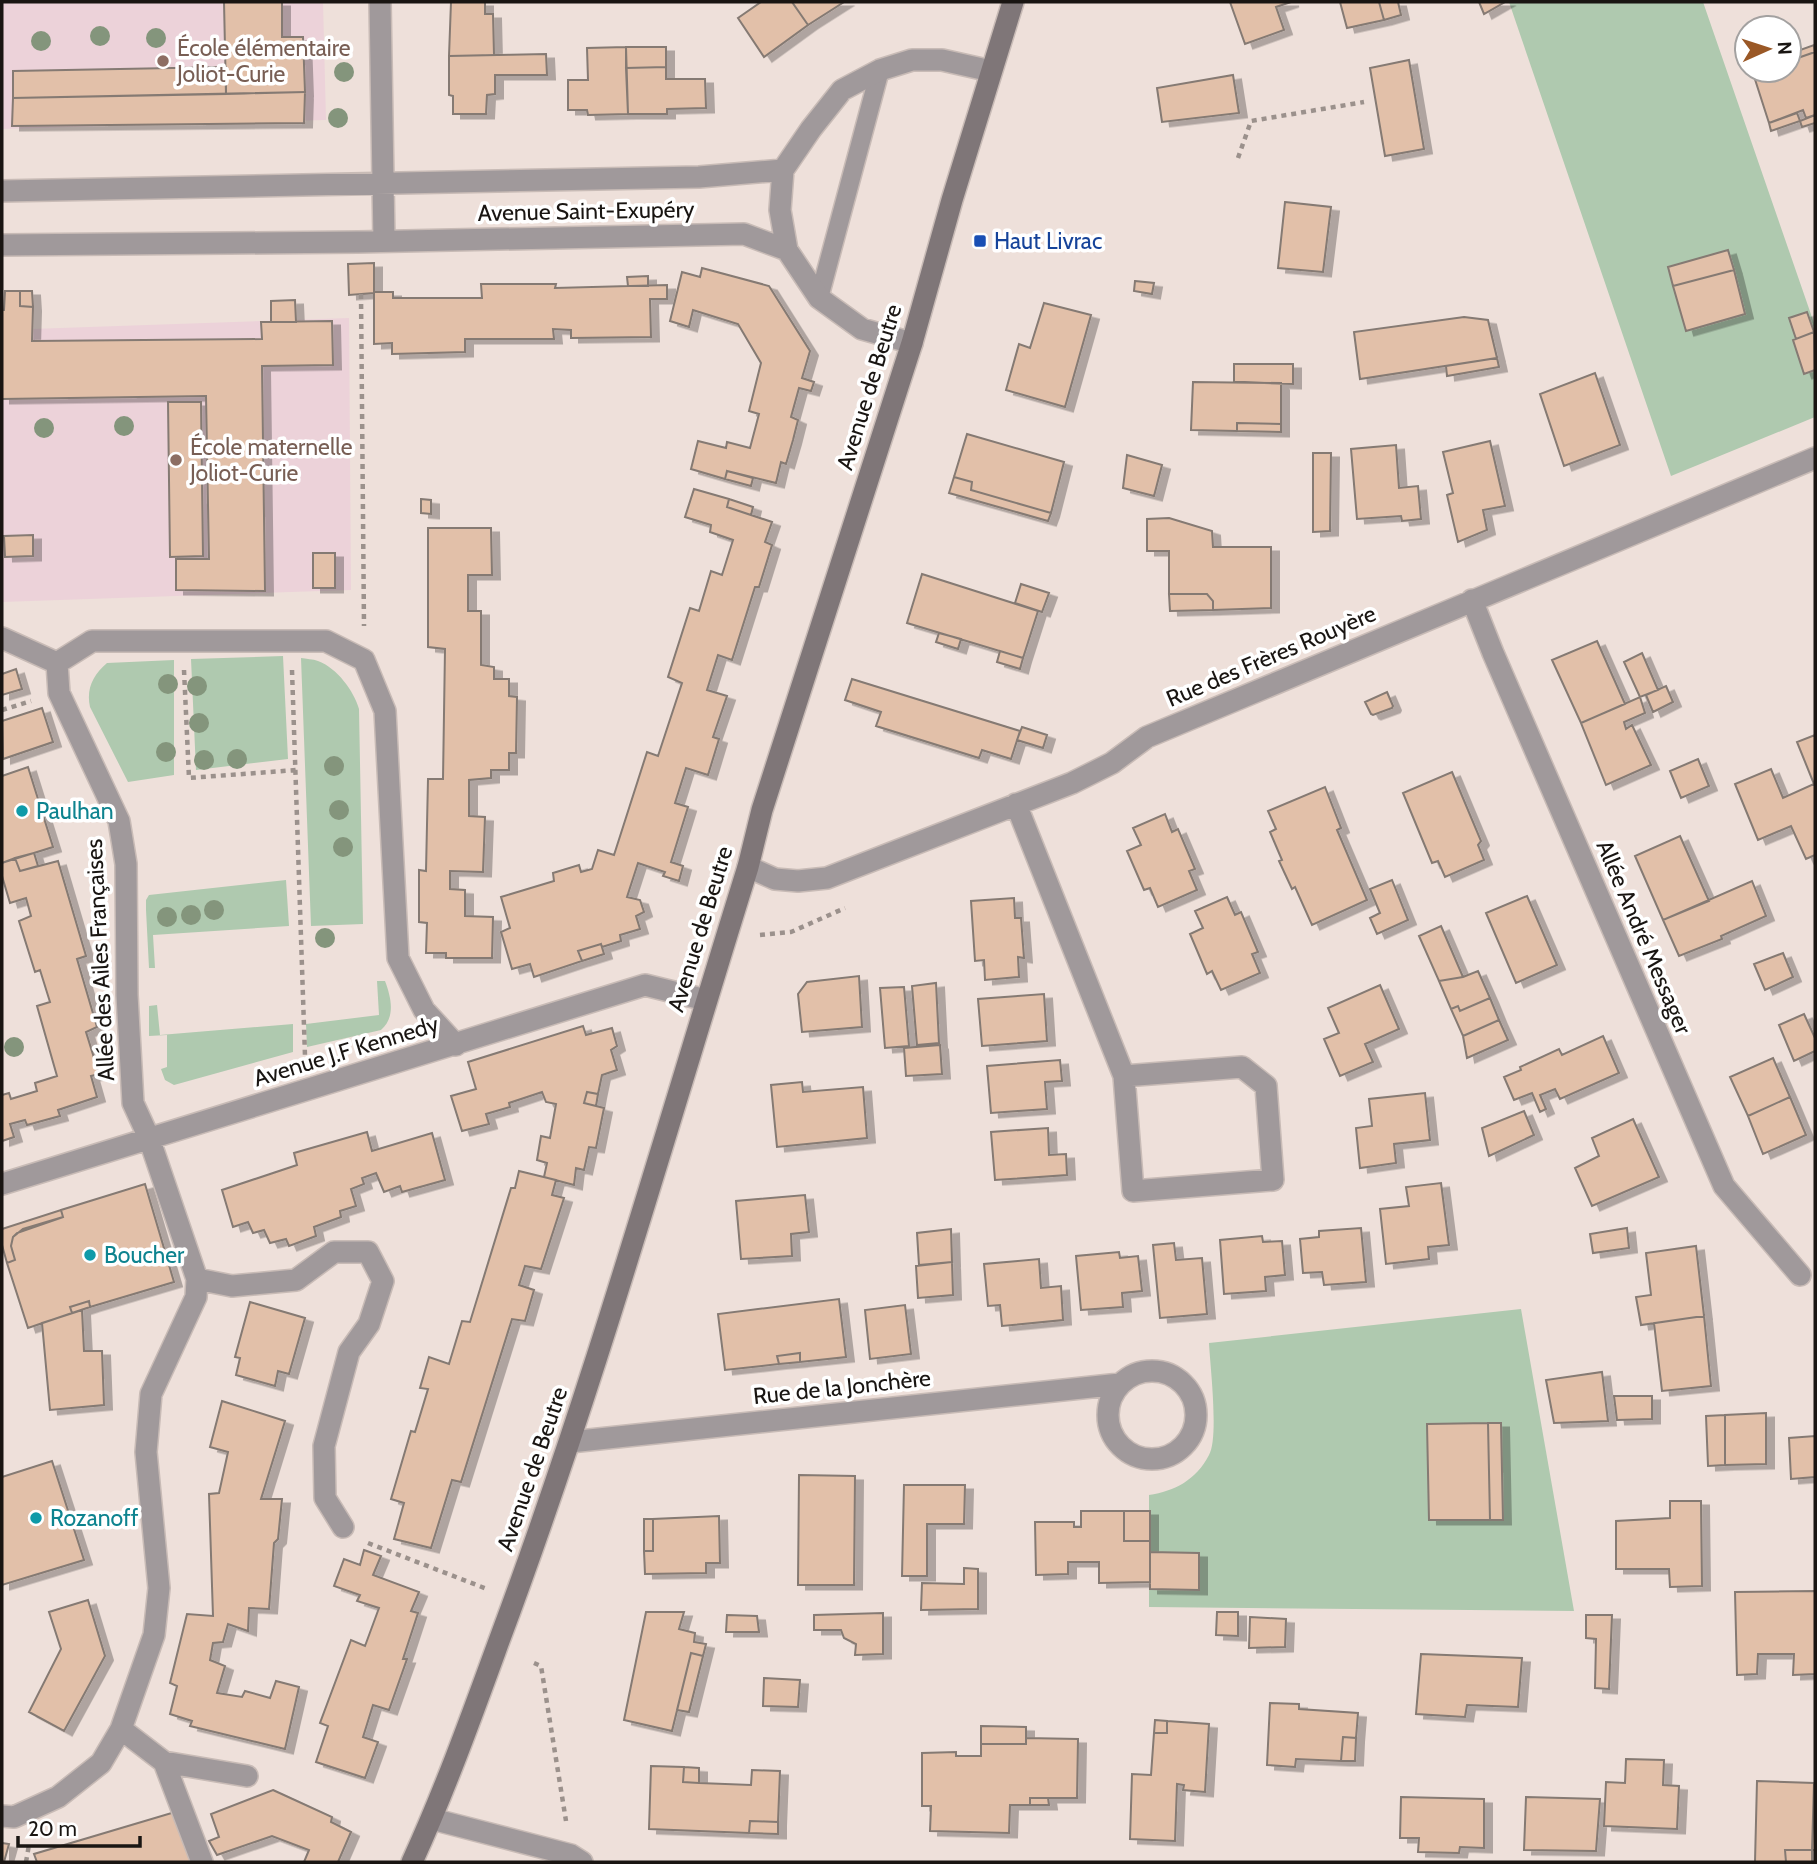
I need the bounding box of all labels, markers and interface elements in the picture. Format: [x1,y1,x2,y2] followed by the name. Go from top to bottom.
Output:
[1733,14,1803,84] north arrow
[176,33,351,88] place label: École élémentaire Joliot-Curie
[1773,41,1796,55] text: N
[155,53,171,69] marker: École élémentaire Joliot-Curie
[477,195,695,227] street label: Avenue Saint-Exupéry
[994,227,1102,255] place label: Haut Livrac
[972,233,988,249] marker: Haut Livrac
[830,301,908,473] street label: Avenue de Beutre
[189,432,353,487] place label: École maternelle Joliot-Curie
[168,452,184,468] marker: École maternelle Joliot-Curie
[1162,599,1380,713] street label: Rue des Frères Rouyère
[36,797,114,825] place label: Paulhan
[14,803,30,819] marker: Paulhan
[1590,836,1698,1039] street label: Allée André Messager
[80,838,120,1082] street label: Allée des Ailes Françaises
[661,843,739,1015] street label: Avenue de Beutre
[250,1009,442,1092] street label: Avenue J.F Kennedy
[104,1241,185,1269] place label: Boucher
[82,1247,98,1263] marker: Boucher
[752,1364,932,1410] street label: Rue de la Jonchère
[491,1383,573,1555] street label: Avenue de Beutre
[50,1504,139,1532] place label: Rozanoff
[28,1510,44,1526] marker: Rozanoff
[18,1804,140,1848] scale bar
[28,1816,77,1841] text: 20 m

